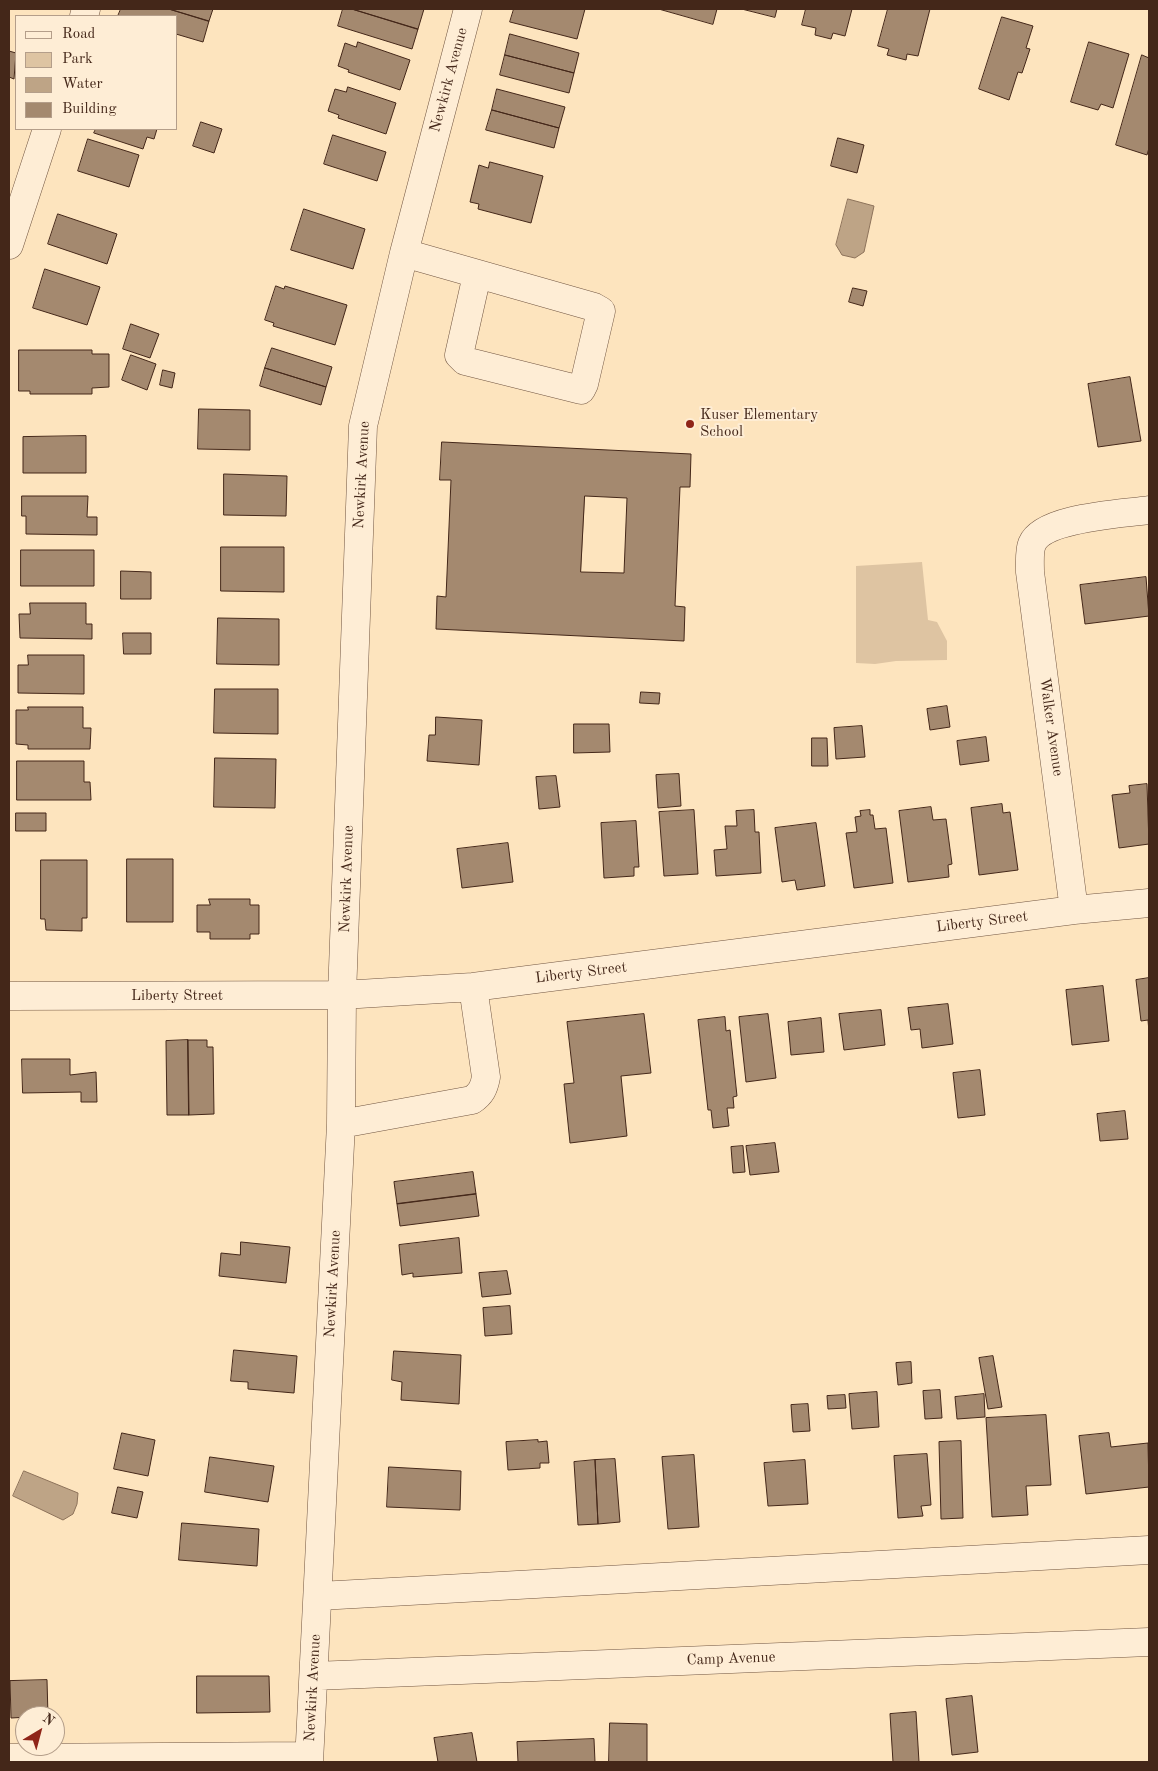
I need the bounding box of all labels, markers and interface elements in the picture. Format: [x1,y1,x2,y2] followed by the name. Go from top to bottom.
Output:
[15,15,178,130] legend
[426,26,472,134] street label: Newkirk Avenue
[62,27,95,42] text: Road
[62,52,93,67] text: Park
[62,77,103,92] text: Water
[62,102,117,117] text: Building
[700,406,818,441] place label: Kuser Elementary School
[684,418,696,430] marker: Kuser Elementary School
[350,421,374,529] street label: Newkirk Avenue
[1035,677,1067,777] street label: Walker Avenue
[336,825,358,933] street label: Newkirk Avenue
[935,907,1029,937] street label: Liberty Street
[534,958,628,988] street label: Liberty Street
[131,987,223,1005] street label: Liberty Street
[321,1230,345,1338] street label: Newkirk Avenue
[301,1634,325,1742] street label: Newkirk Avenue
[686,1648,776,1670] street label: Camp Avenue
[15,1706,65,1756] north arrow
[40,1711,57,1729] text: N

